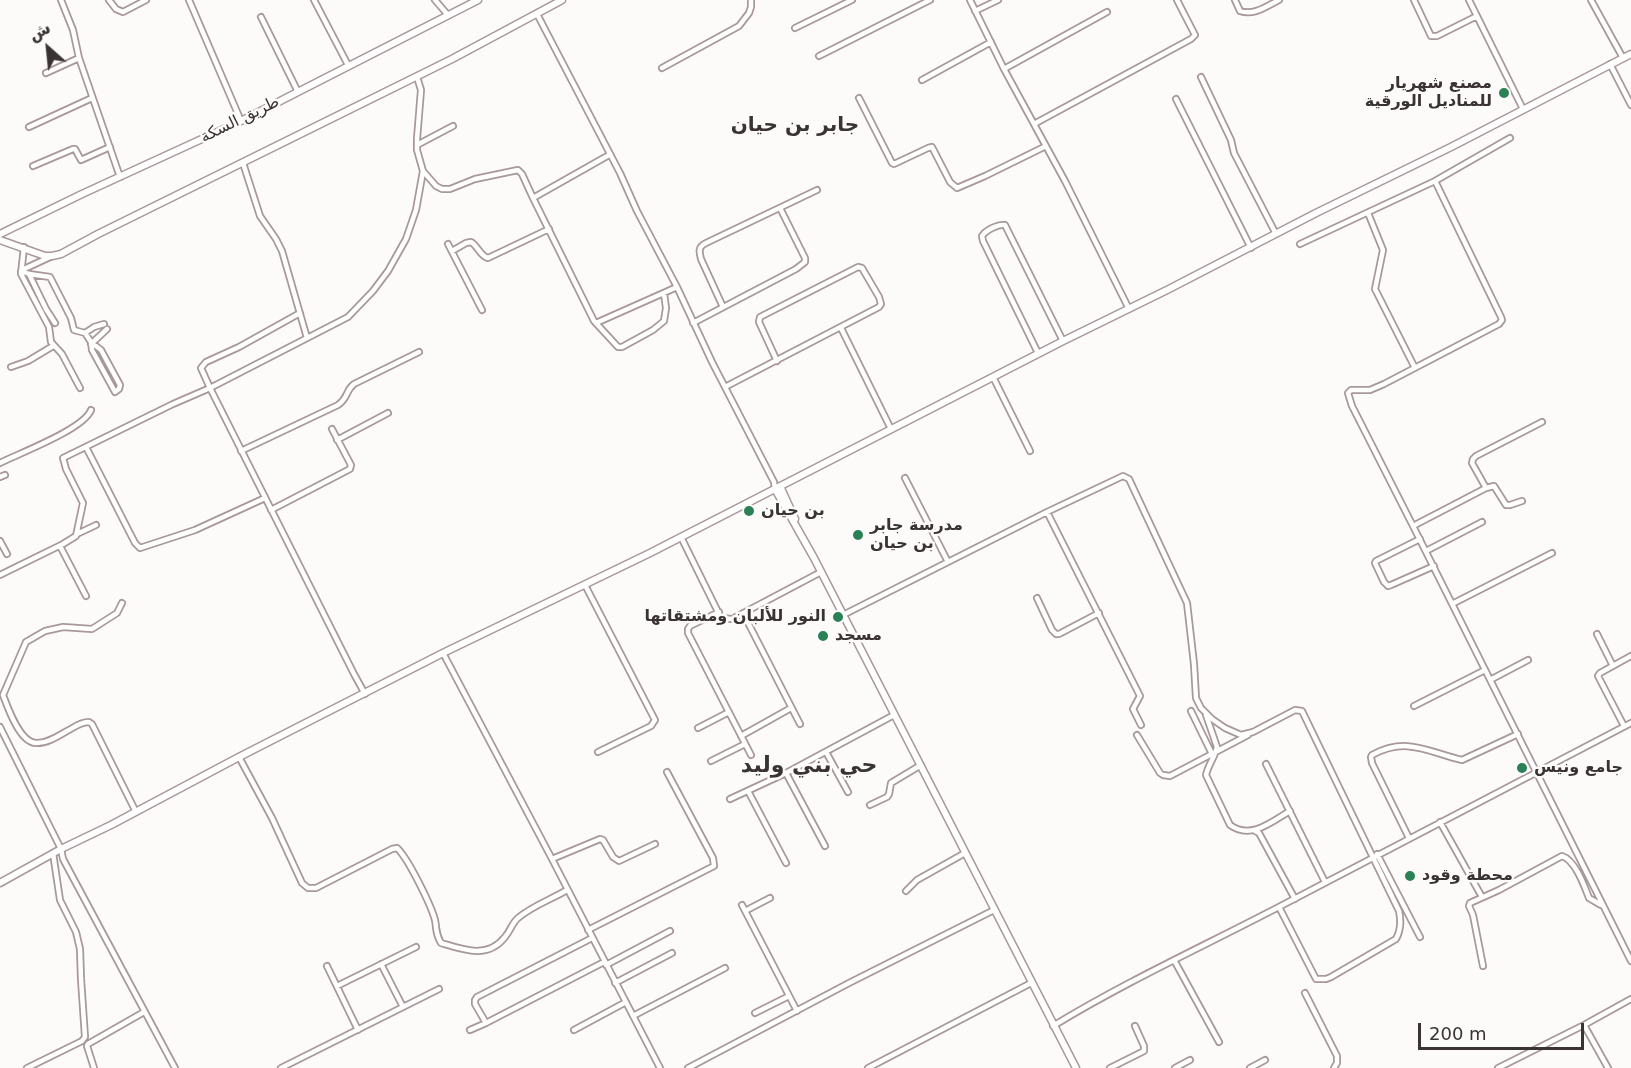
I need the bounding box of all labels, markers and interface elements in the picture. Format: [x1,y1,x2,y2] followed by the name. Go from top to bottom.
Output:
[18,18,78,78] north arrow
[25,18,54,45] text: ش
[1365,74,1492,112] place label: مصنع شهريار للمناديل الورقية
[1497,86,1511,100] marker: مصنع شهريار للمناديل الورقية
[197,93,283,147] street label: طريق السكة
[731,114,859,138] district label: جابر بن حيان
[761,501,825,521] place label: بن حيان
[742,504,756,518] marker: بن حيان
[870,516,963,554] place label: مدرسة جابر بن حيان
[851,528,865,542] marker: مدرسة جابر بن حيان
[644,607,826,627] place label: النور للألبان ومشتقاتها
[831,610,845,624] marker: النور للألبان ومشتقاتها
[835,626,882,646] place label: مسجد
[816,629,830,643] marker: مسجد
[741,753,877,779] district label: حي بني وليد
[1534,758,1623,778] place label: جامع ونيس
[1515,761,1529,775] marker: جامع ونيس
[1422,866,1513,886] place label: محطة وقود
[1403,869,1417,883] marker: محطة وقود
[1421,1011,1588,1049] scale bar
[1429,1023,1487,1044] text: 200 m

